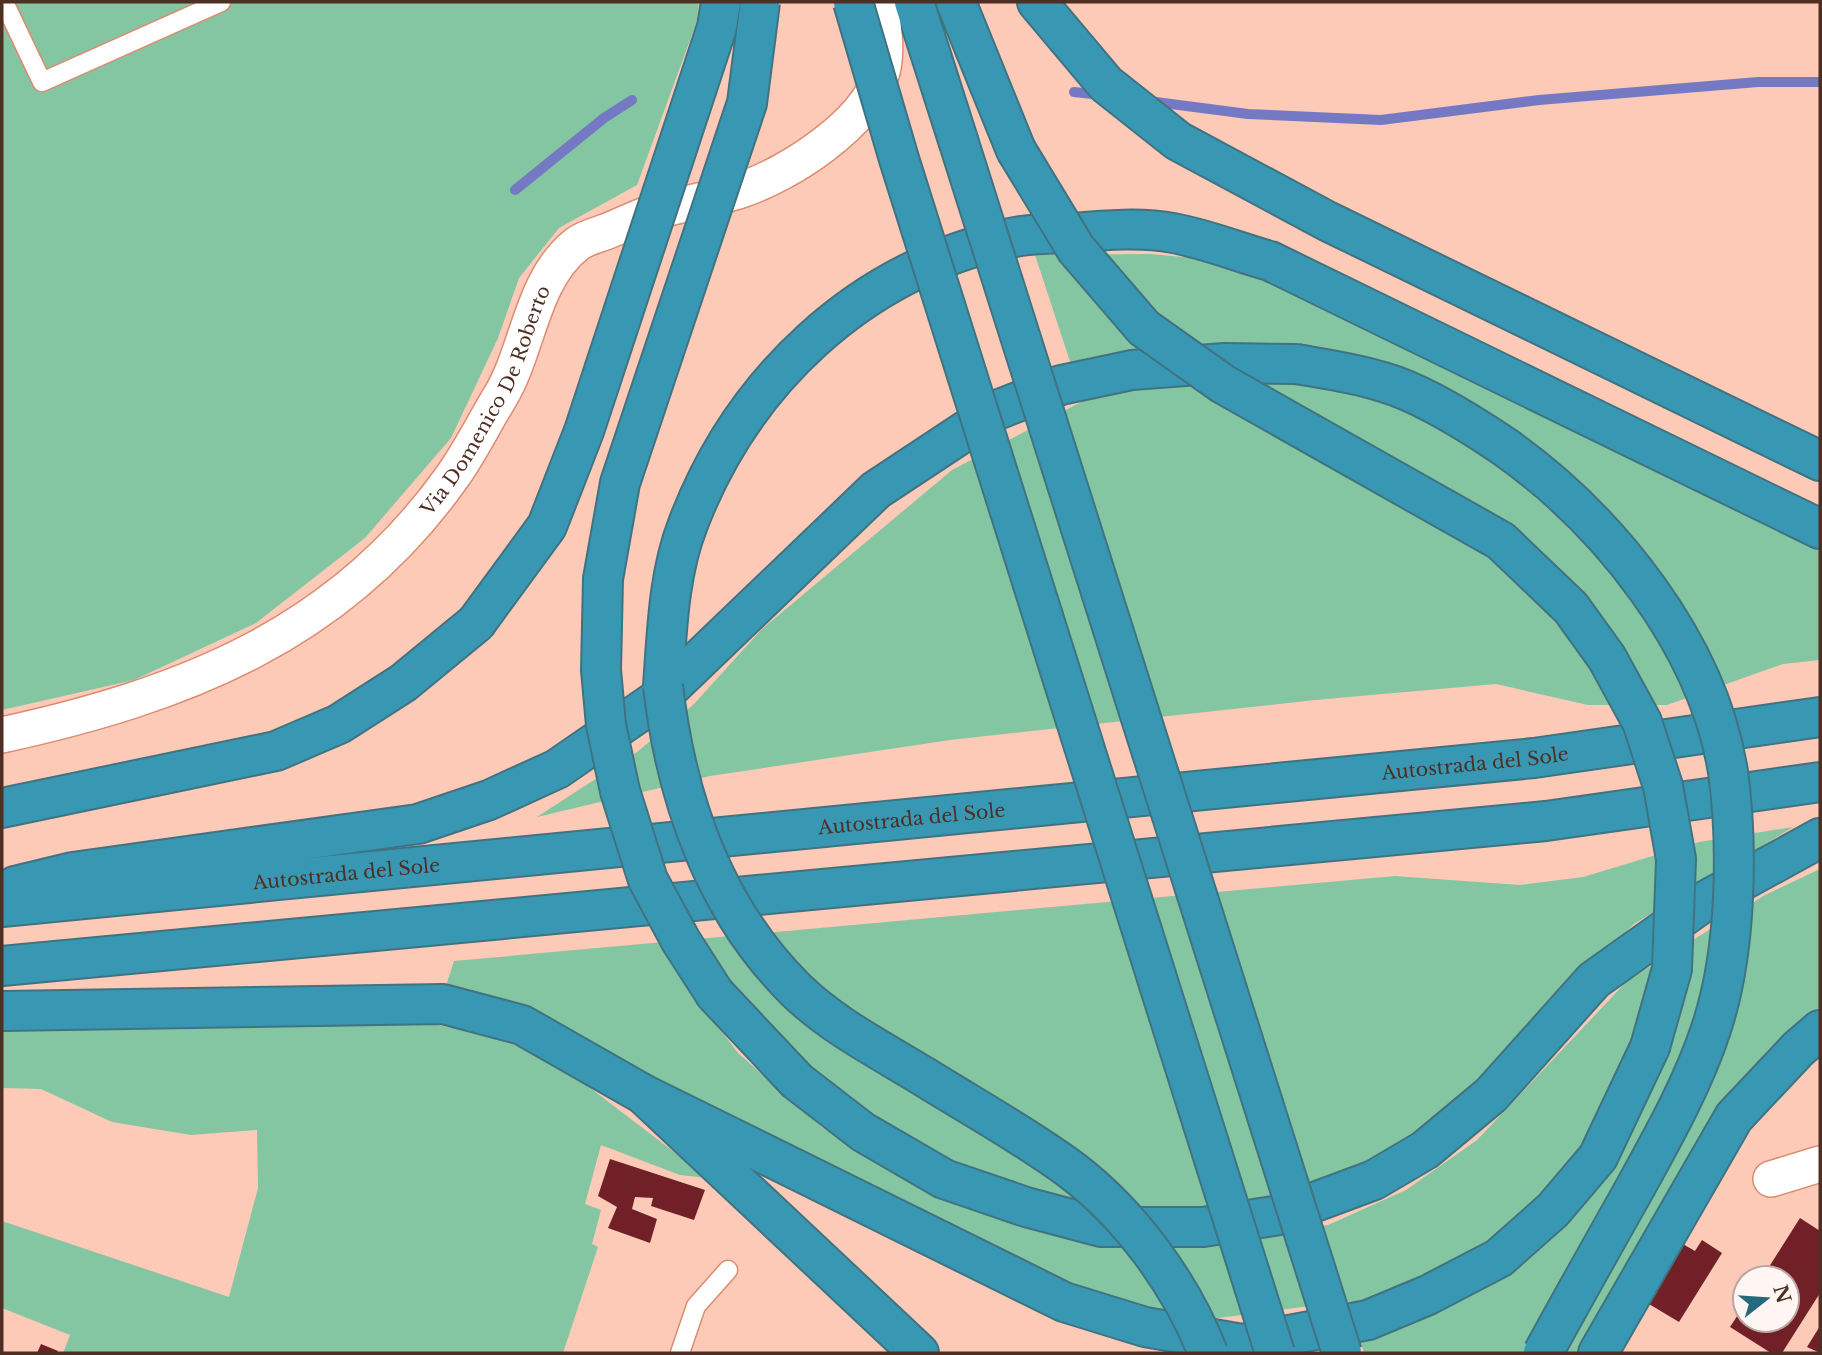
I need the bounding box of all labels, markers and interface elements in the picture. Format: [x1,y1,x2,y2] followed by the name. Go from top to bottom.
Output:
[416,282,555,521] street label: Via Domenico De Roberto
[1379,742,1570,785] street label: Autostrada del Sole
[816,798,1006,840] street label: Autostrada del Sole
[251,853,441,895] street label: Autostrada del Sole
[1731,1264,1801,1334] north arrow
[1768,1282,1795,1306] text: N

